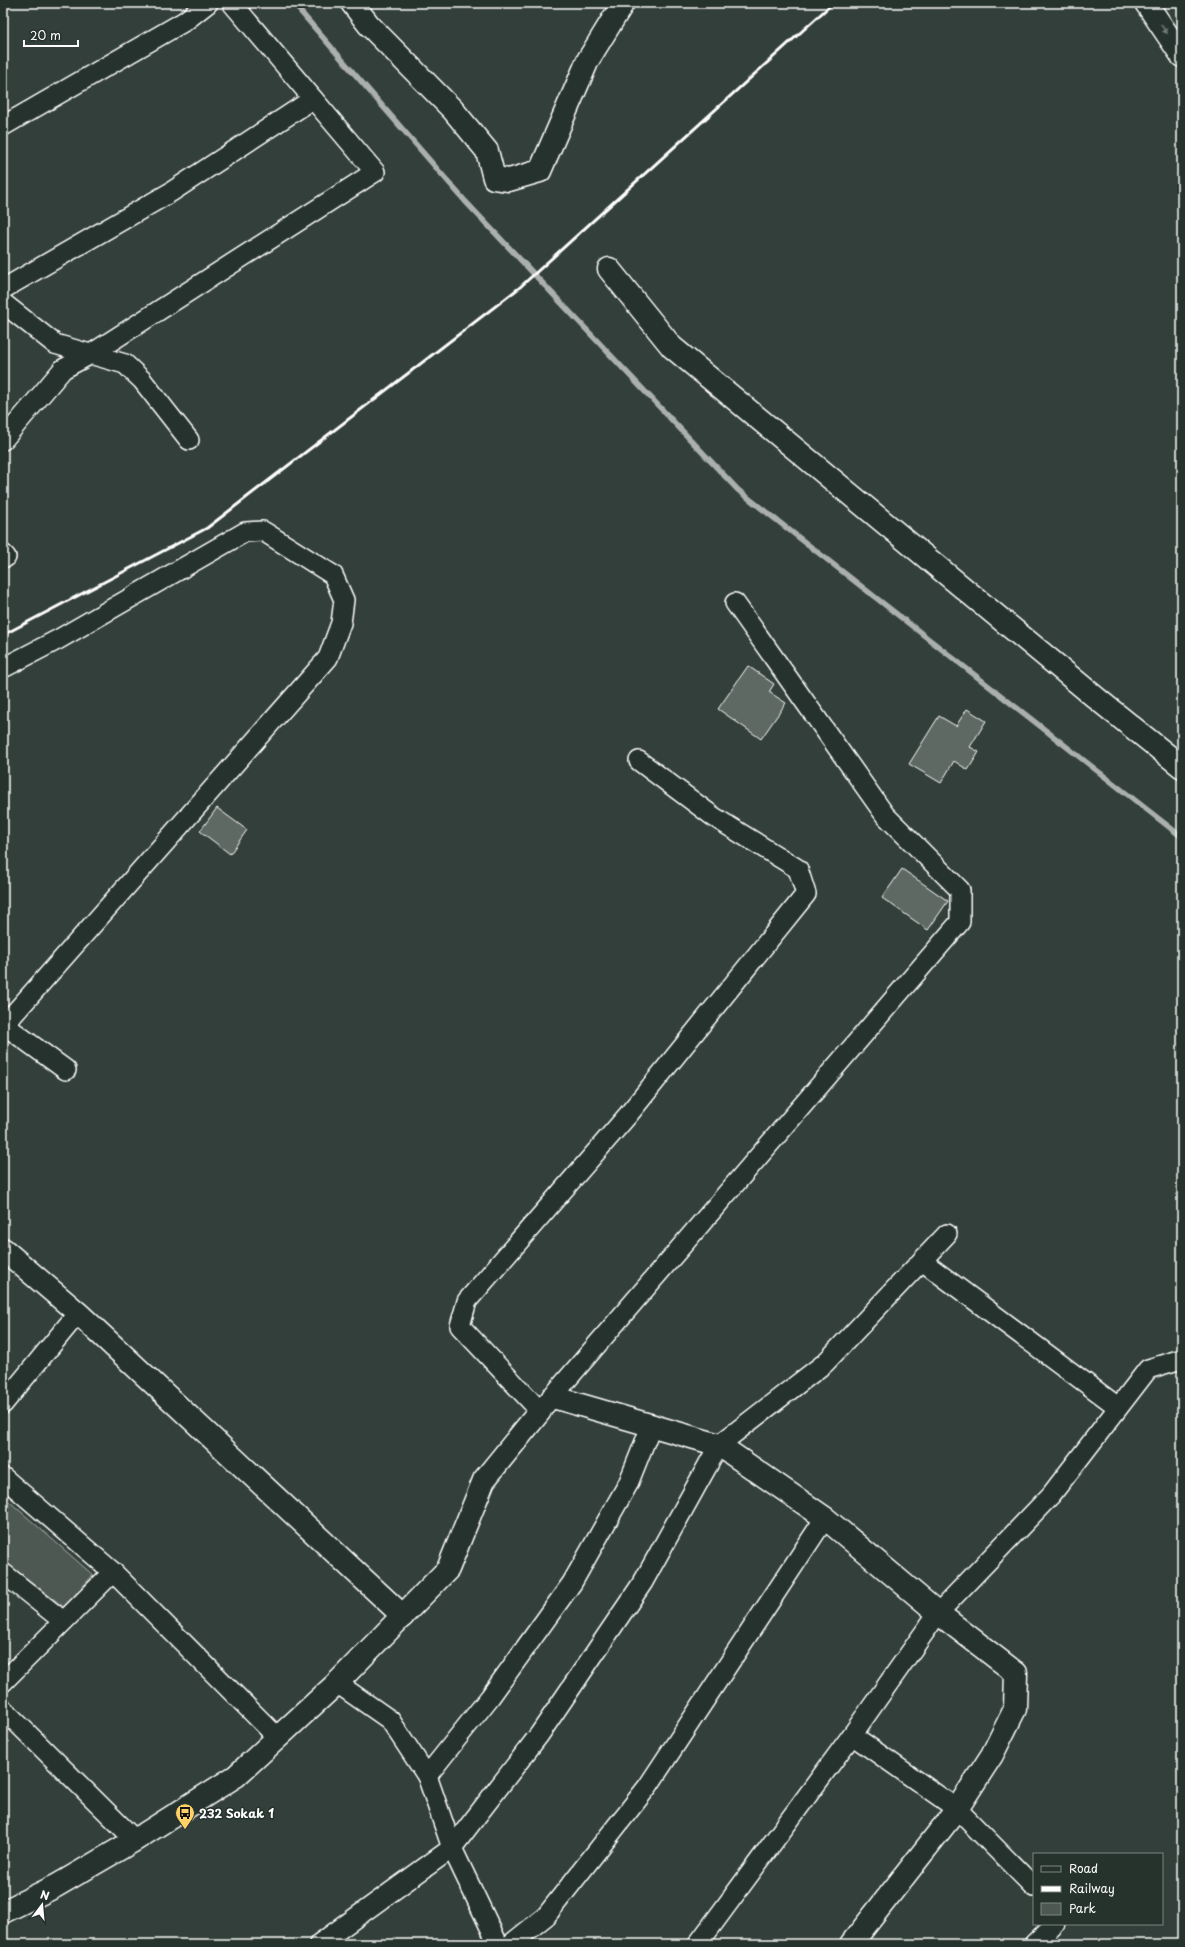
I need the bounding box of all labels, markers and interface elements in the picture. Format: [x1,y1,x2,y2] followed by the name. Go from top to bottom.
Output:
[24,22,78,48] scale bar
[1160,24,1168,35] one-way arrow
[30,26,61,44] text: 20 m
[174,1802,196,1830] bus stop icon: 232 Sokak 1
[199,1804,274,1822] place label: 232 Sokak 1
[1033,1853,1163,1925] legend
[1069,1859,1098,1877] text: Road
[1069,1879,1115,1897] text: Railway
[22,1885,62,1925] north arrow
[38,1886,52,1904] text: N
[1069,1899,1096,1917] text: Park

